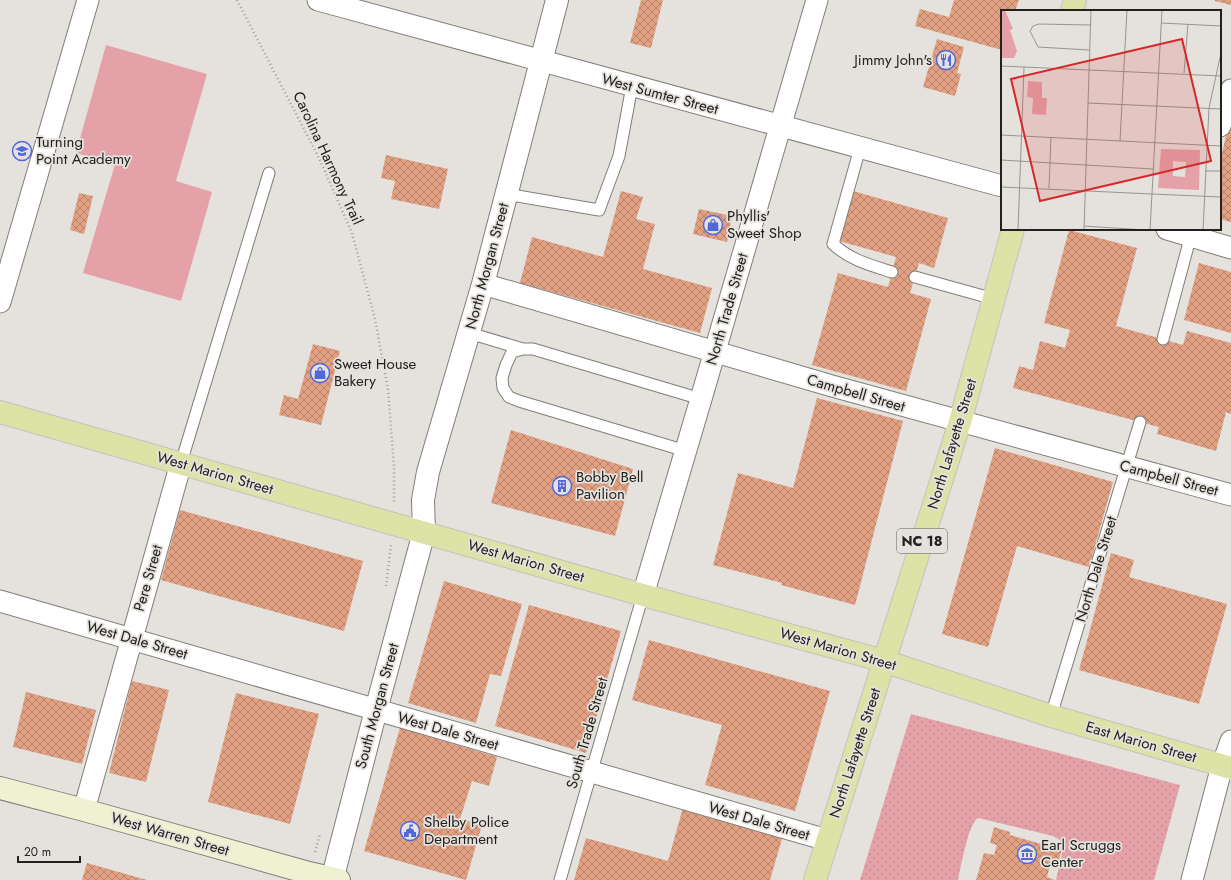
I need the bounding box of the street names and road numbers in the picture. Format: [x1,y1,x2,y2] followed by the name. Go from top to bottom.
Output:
[599,68,721,120] street label: West Sumter Street
[287,88,369,228] street label: Carolina Harmony Trail
[460,200,515,332] street label: North Morgan Street
[700,250,754,368] street label: North Trade Street
[804,368,908,418] street label: Campbell Street
[922,376,982,512] street label: North Lafayette Street
[154,446,276,500] street label: West Marion Street
[1117,454,1221,502] street label: Campbell Street
[1069,513,1123,625] street label: North Dale Street
[897,529,947,553] road number: NC 18
[465,534,587,588] street label: West Marion Street
[128,542,168,614] street label: Pere Street
[84,615,191,665] street label: West Dale Street
[777,622,899,676] street label: West Marion Street
[350,640,404,771] street label: South Morgan Street
[561,674,614,791] street label: South Trade Street
[824,685,887,821] street label: North Lafayette Street
[395,706,502,756] street label: West Dale Street
[1083,716,1199,768] street label: East Marion Street
[706,796,813,846] street label: West Dale Street
[108,807,232,862] street label: West Warren Street

